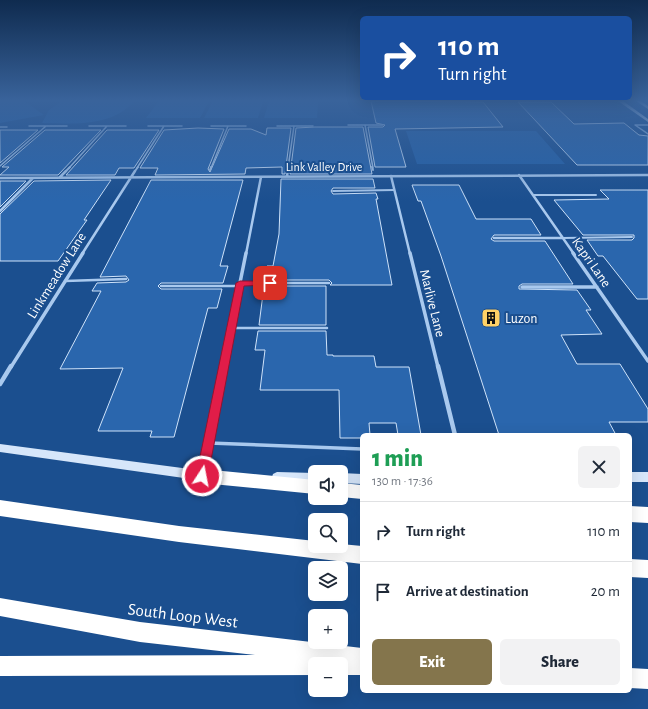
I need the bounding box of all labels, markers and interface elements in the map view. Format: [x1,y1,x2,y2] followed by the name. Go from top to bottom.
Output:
[372,32,424,84] icon: right
[438,33,500,61] text: 110 m
[438,66,507,84] text: Turn right
[286,161,362,174] street label: Link Valley Drive
[25,230,89,321] street label: Linkmeadow Lane
[569,235,613,290] street label: Kapri Lane
[253,266,287,300] pin
[417,268,447,338] street label: Marlive Lane
[259,272,281,294] icon: arrive
[480,307,502,329] building icon: Luzon
[505,312,537,326] place label: Luzon
[578,446,620,488] button: close
[372,447,423,471] text: 1 min
[181,455,223,497] position arrow
[308,465,348,697] map controls
[308,465,348,505] button: sound
[372,475,433,488] text: 130 m · 17:36
[308,513,348,553] button: search
[372,521,394,543] icon: right
[406,524,465,539] text: Turn right
[587,524,620,539] text: 110 m
[308,561,348,601] button: layers
[372,581,394,603] icon: arrive
[406,584,529,599] text: Arrive at destination
[591,584,620,599] text: 20 m
[127,600,239,631] street label: South Loop West
[308,609,348,649] button: +
[372,639,492,685] button: Exit
[500,639,620,685] button: Share
[308,657,348,697] button: −

